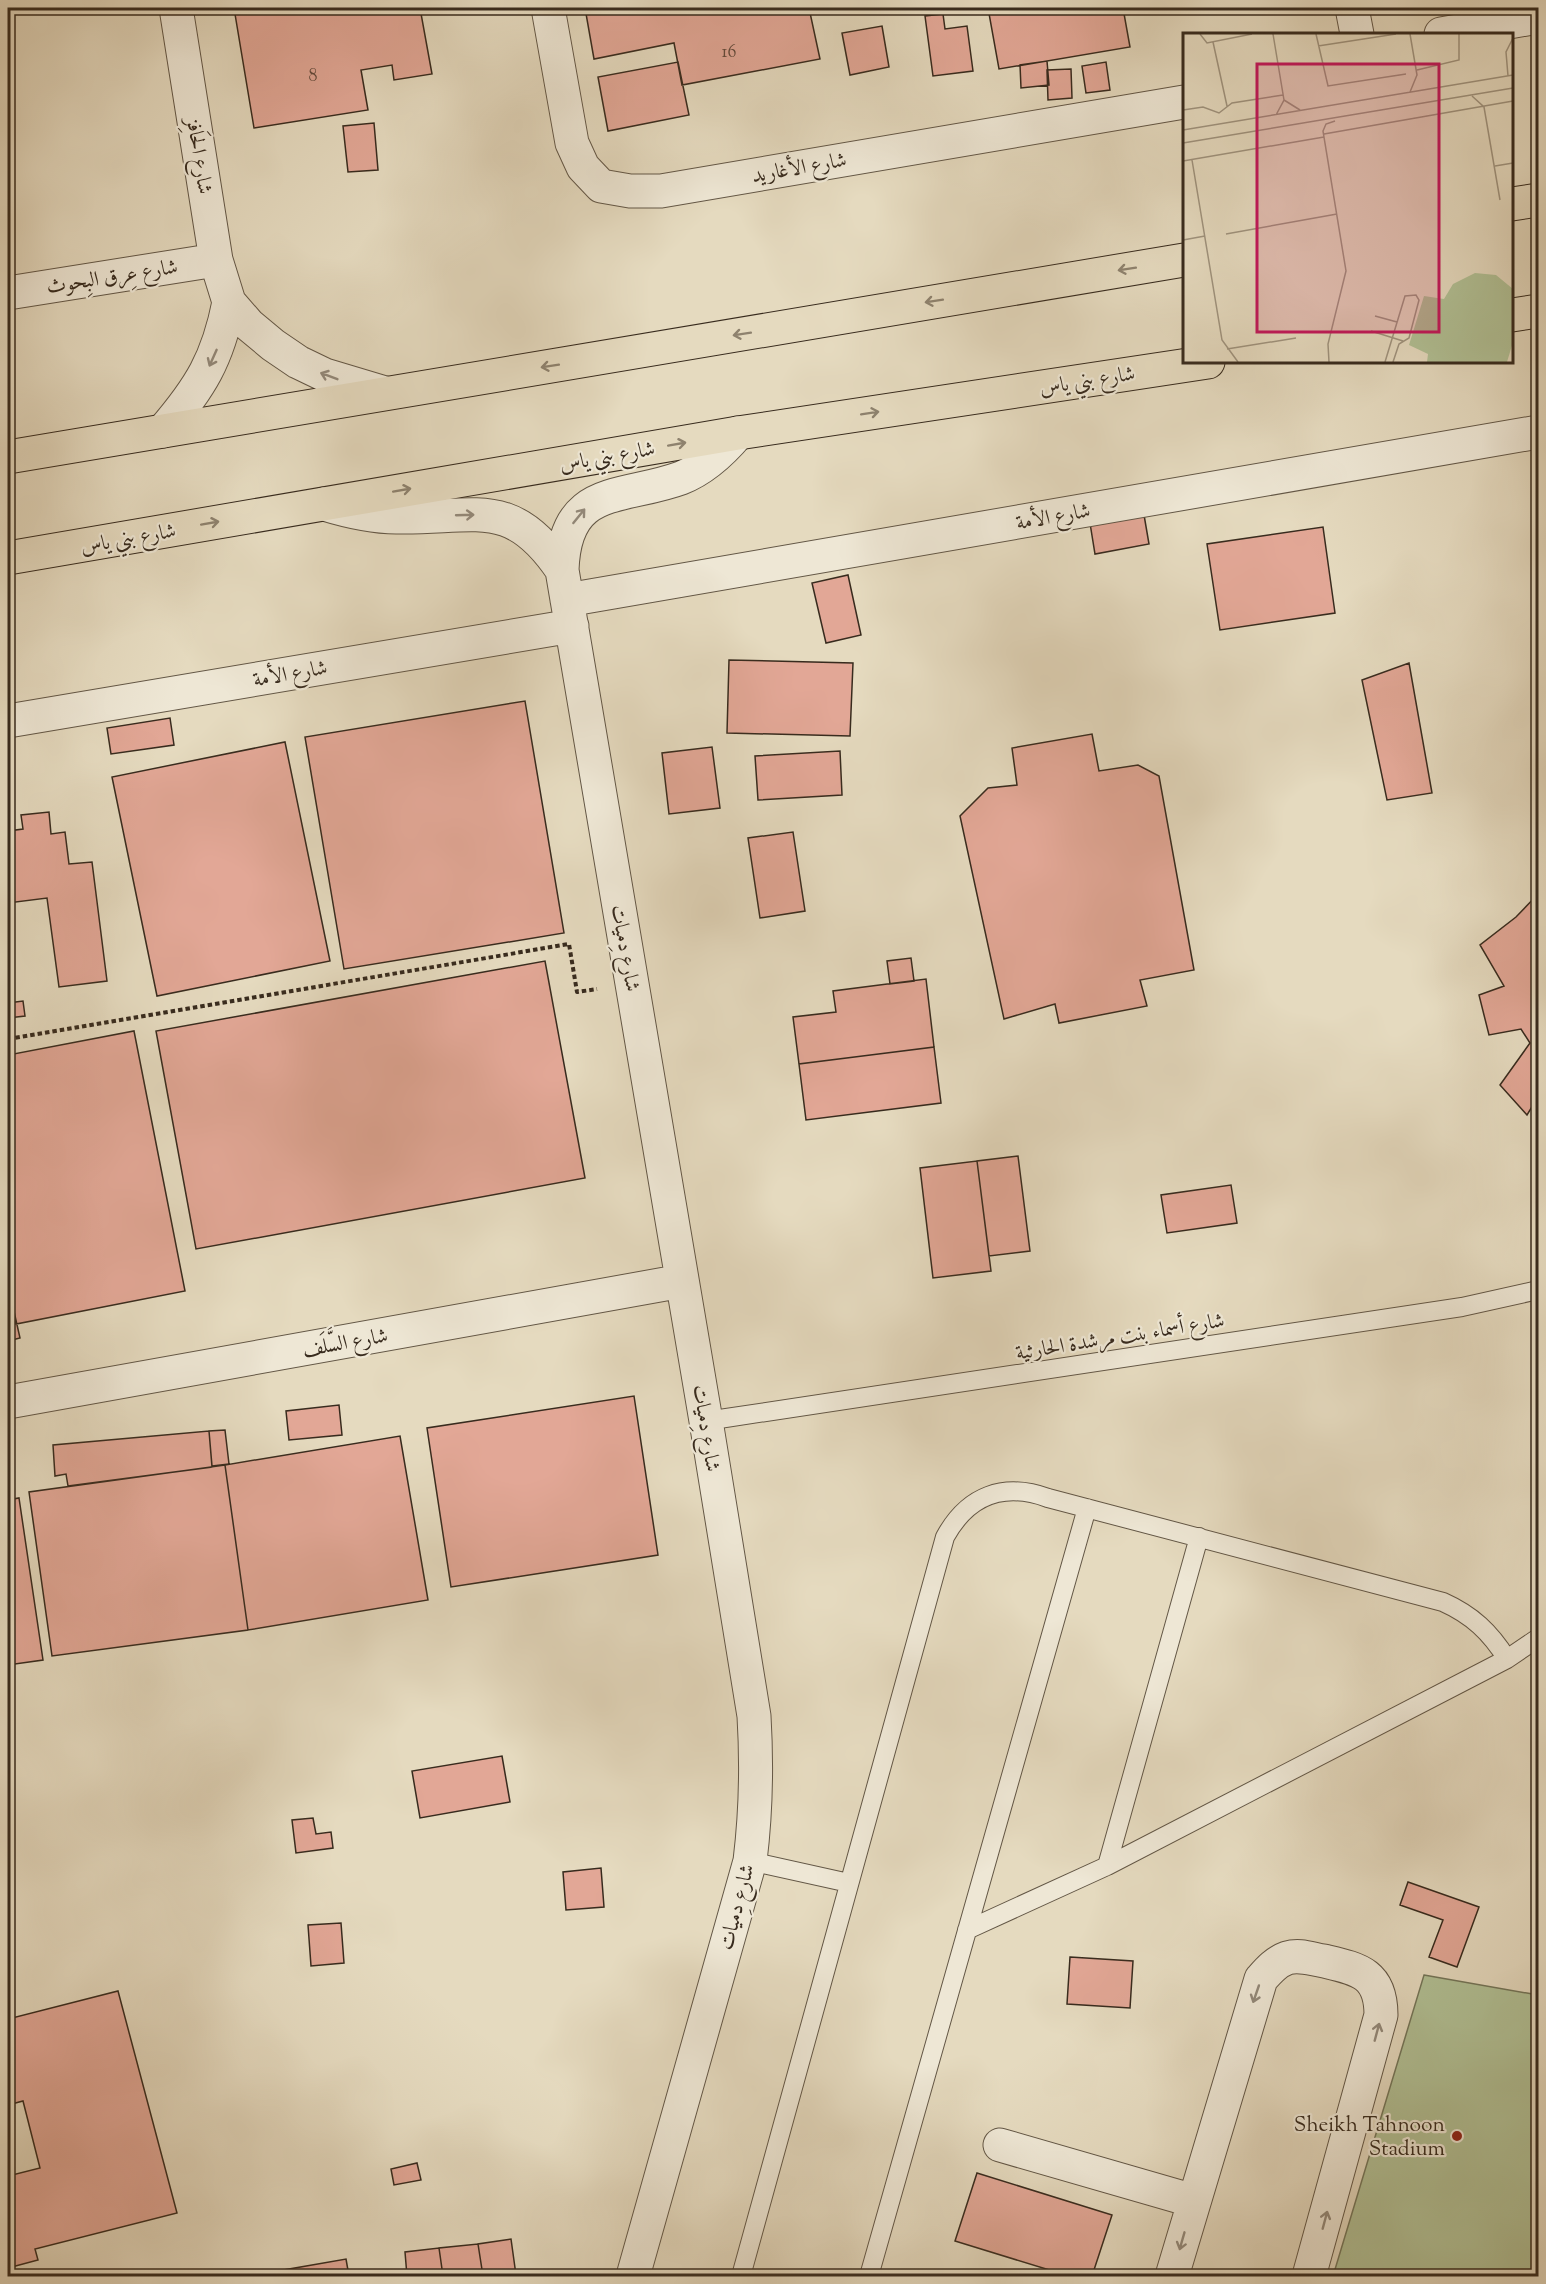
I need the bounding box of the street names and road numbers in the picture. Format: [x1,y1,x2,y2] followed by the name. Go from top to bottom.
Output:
[176,114,221,197] street label: شارع الحَافِز
[749,144,849,193] street label: شارع الأغاريد
[44,253,180,304] street label: شارع عِرق البِحوث
[1037,360,1138,406] street label: شارع بني ياس
[557,435,658,483] street label: شارع بني ياس
[1013,495,1093,540] street label: شارع الأمة
[78,517,179,565] street label: شارع بني ياس
[250,652,330,697] street label: شارع الأمة
[601,902,646,994] street label: شارع دِميات
[1013,1305,1227,1370] street label: شارع أسماء بنت مرشدة الحارثية
[299,1317,391,1367] street label: شارع السَّلَف
[682,1383,727,1474] street label: شارع دِميات
[712,1861,765,1954] street label: شارع دِميات

